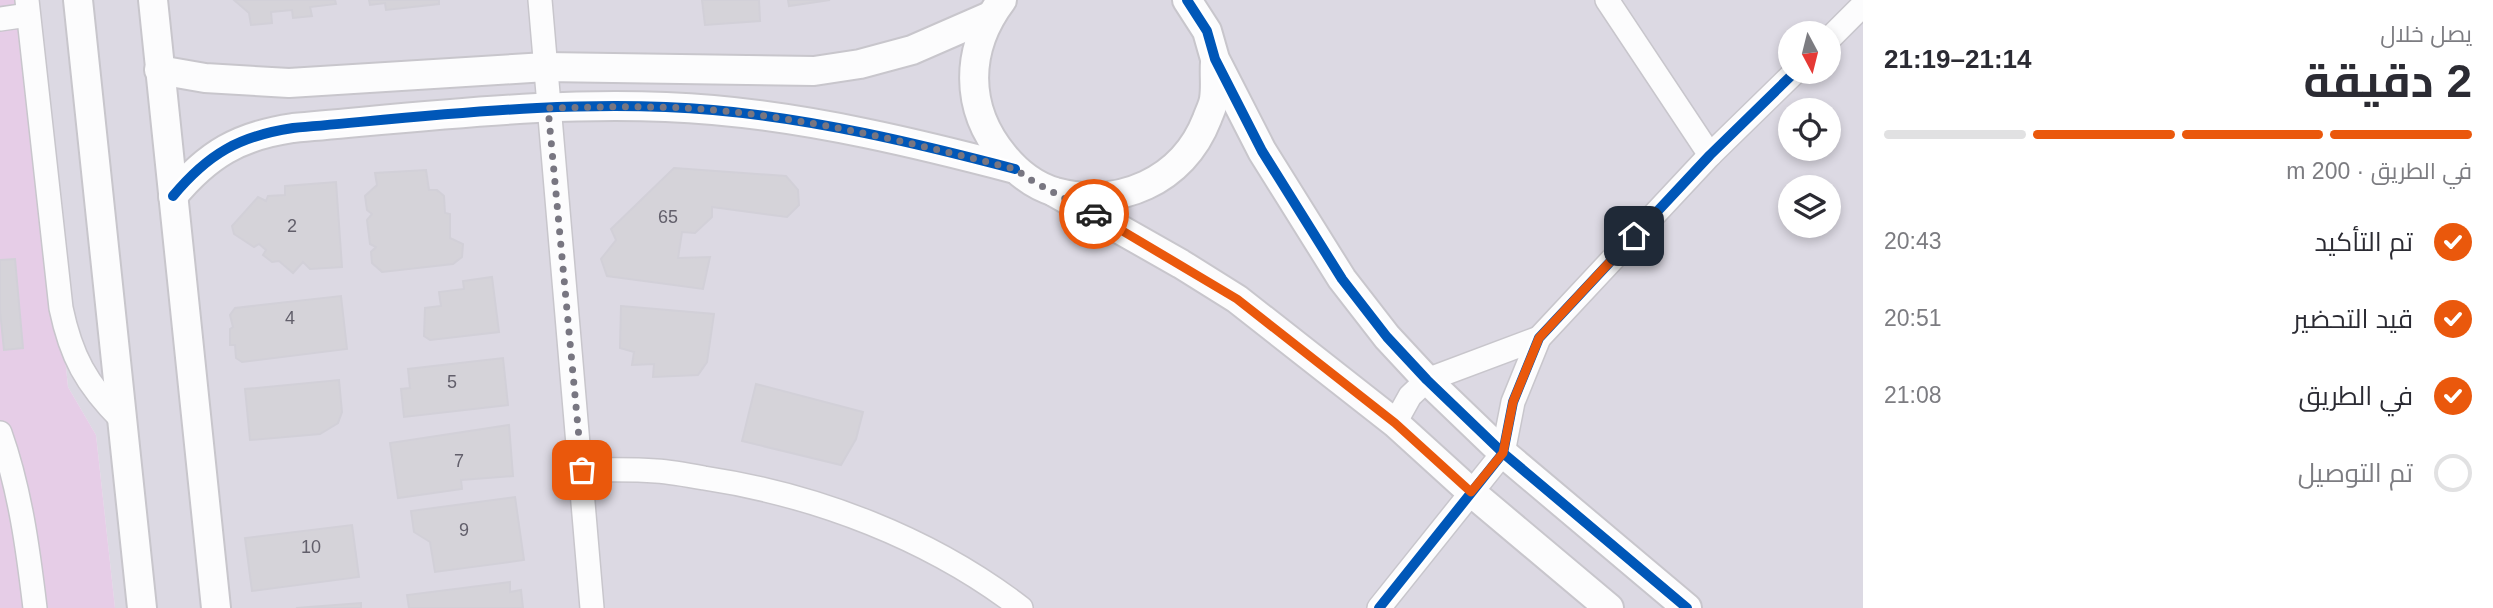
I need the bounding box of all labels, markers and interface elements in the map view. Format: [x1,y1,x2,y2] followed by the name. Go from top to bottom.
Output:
[1778,21,1841,84] north arrow
[1778,21,1841,238] map controls
[2380,21,2472,47] text: يصل خلال
[1884,44,2031,74] text: 21:14–21:19
[2304,55,2472,107] text: 2 دقيقة
[1778,98,1841,161] button: locate
[2286,158,2472,184] text: في الطريق · 200 m
[1778,175,1841,238] button: layers
[1059,179,1129,249] courier
[1075,195,1113,233] icon: car
[1604,206,1664,266] pin
[658,207,678,227] house number: 65
[287,216,297,236] house number: 2
[1615,217,1653,255] icon: home
[2434,223,2472,261] icon: check
[2314,227,2413,257] text: تم التأكيد
[1884,228,1942,254] text: 20:43
[2434,300,2472,338] icon: check
[2293,304,2413,334] text: قيد التحضير
[1884,305,1942,331] text: 20:51
[285,308,295,328] house number: 4
[447,372,457,392] house number: 5
[2434,377,2472,415] icon: check
[2298,381,2413,411] text: في الطريق
[1884,382,1942,408] text: 21:08
[552,440,612,500] pin
[454,451,464,471] house number: 7
[563,451,601,489] icon: bag
[2298,458,2413,488] text: تم التوصيل
[459,520,469,540] house number: 9
[301,537,321,557] house number: 10

